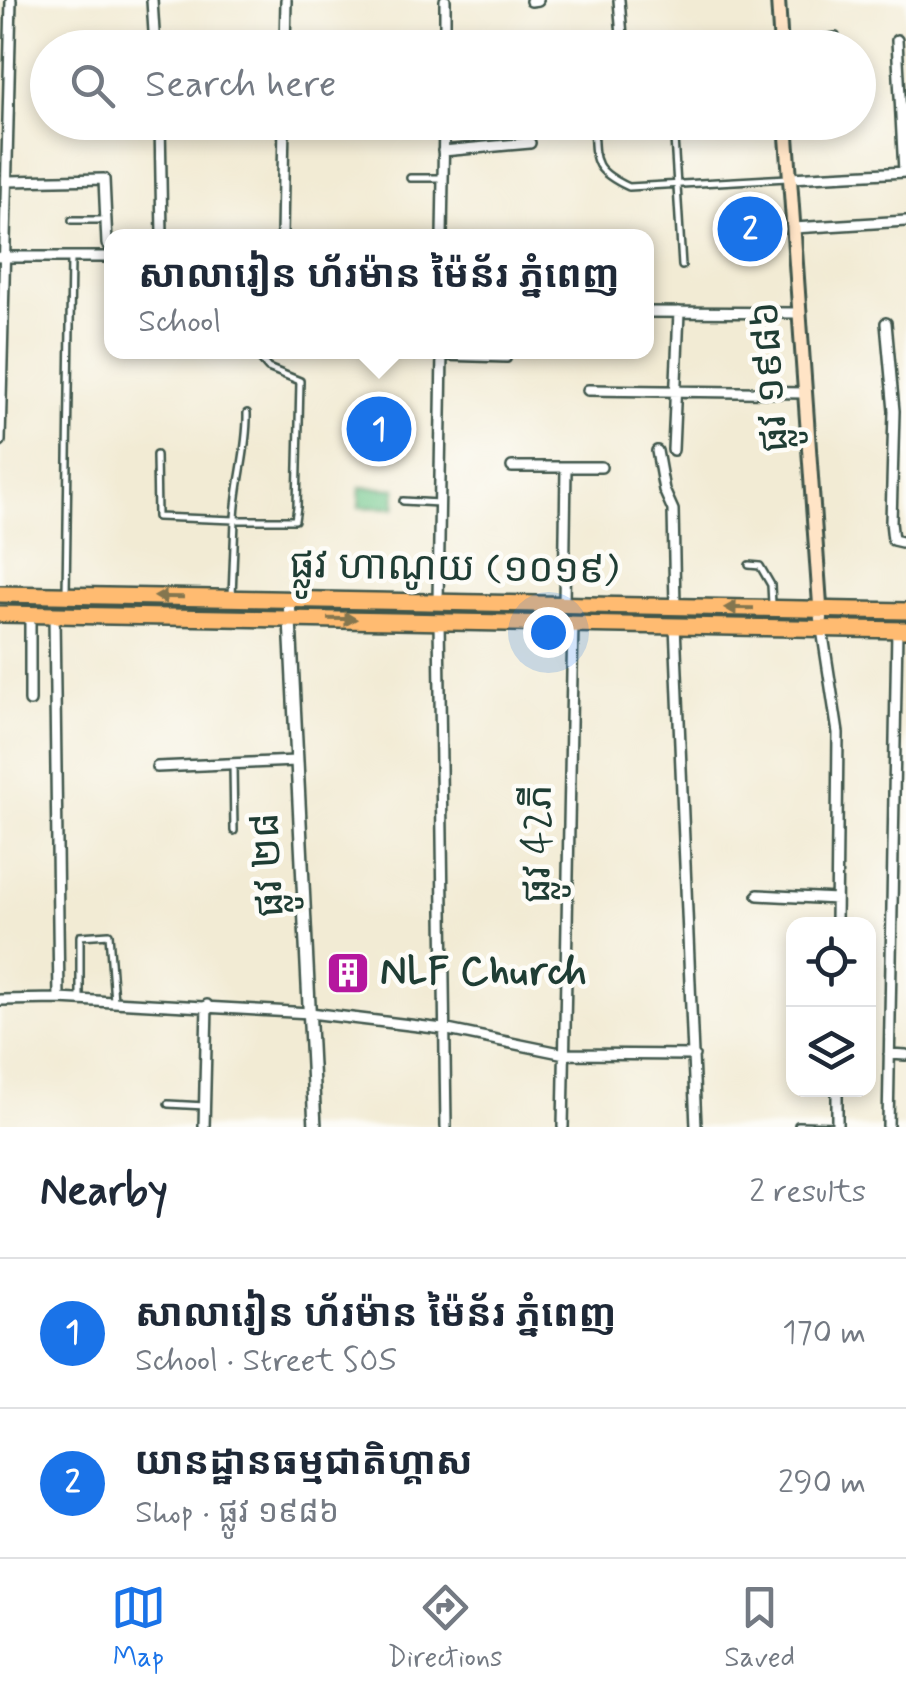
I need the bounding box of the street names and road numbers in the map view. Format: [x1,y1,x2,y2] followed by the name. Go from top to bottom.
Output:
[740,299,809,454] street label: ផ្លូវ ១៩៨៦
[289,540,619,605] street label: ផ្លូវ ហាណូយ (១០១៩)
[512,784,573,904] street label: ផ្លូវ 42ភី
[240,811,305,919] street label: ផ្លូវ ២៨

